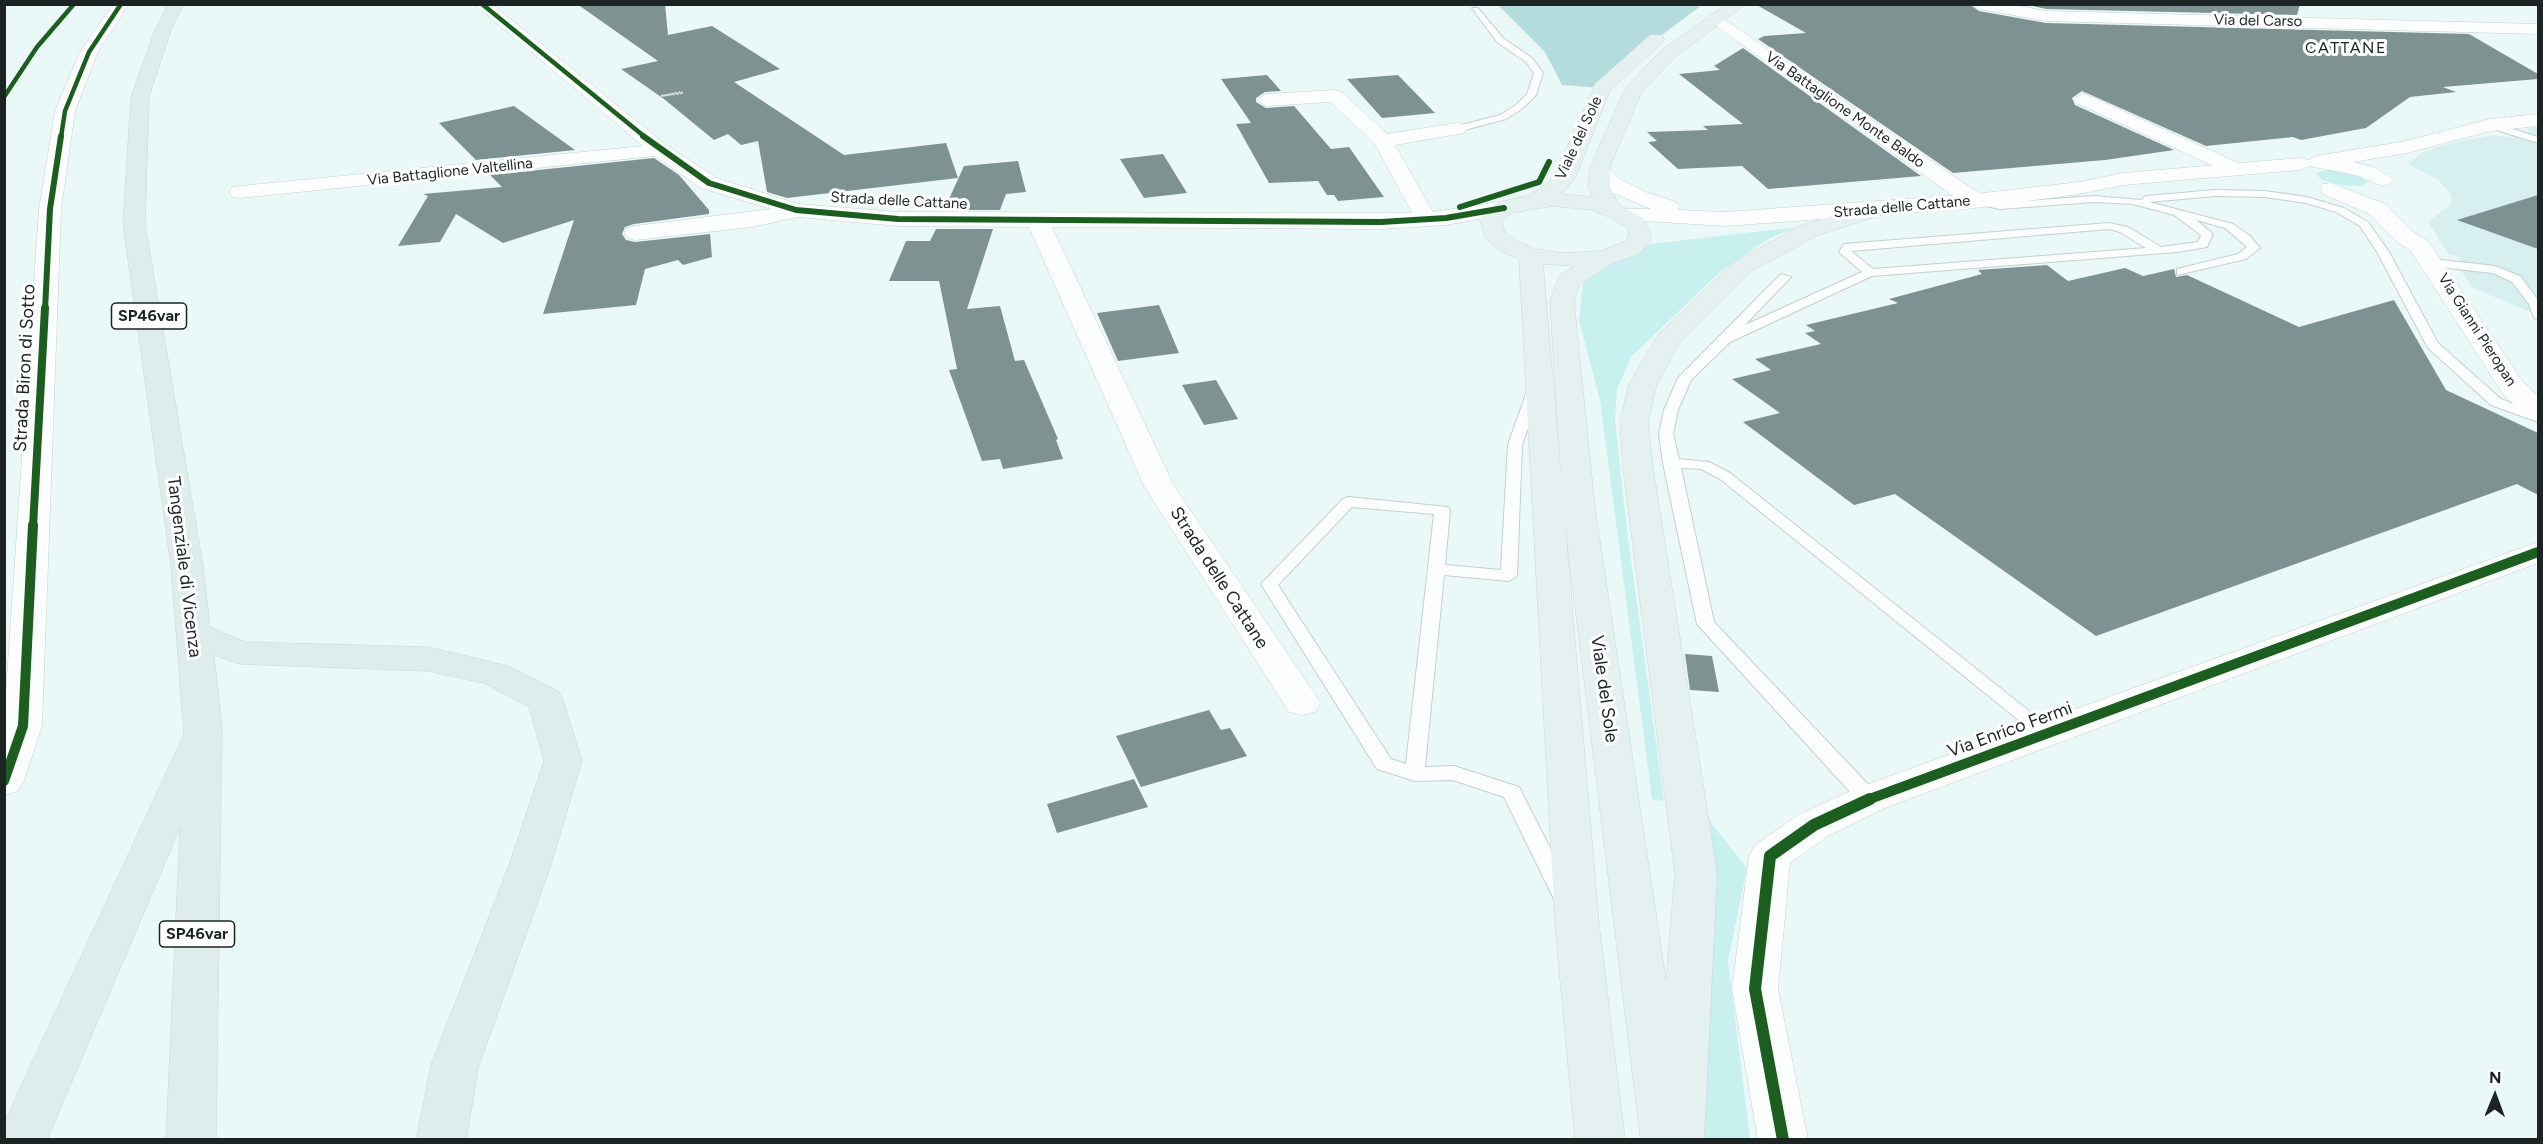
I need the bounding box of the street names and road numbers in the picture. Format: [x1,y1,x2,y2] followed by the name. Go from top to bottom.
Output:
[2214,11,2302,31] street label: Via del Carso
[1762,48,1928,172] street label: Via Battaglione Monte Baldo
[1552,93,1606,183] street label: Viale del Sole
[366,154,534,190] street label: Via Battaglione Valtellina
[830,188,968,214] street label: Strada delle Cattane
[1833,192,1971,222] street label: Strada delle Cattane
[2434,270,2520,390] street label: Via Gianni Pieropan
[10,283,40,453] street label: Strada Biron di Sotto
[112,303,186,329] road number: SP46var
[162,475,206,659] street label: Tangenziale di Vicenza
[1165,503,1273,653] street label: Strada delle Cattane
[1586,634,1622,744] street label: Viale del Sole
[1945,697,2075,763] street label: Via Enrico Fermi
[160,921,234,947] road number: SP46var

